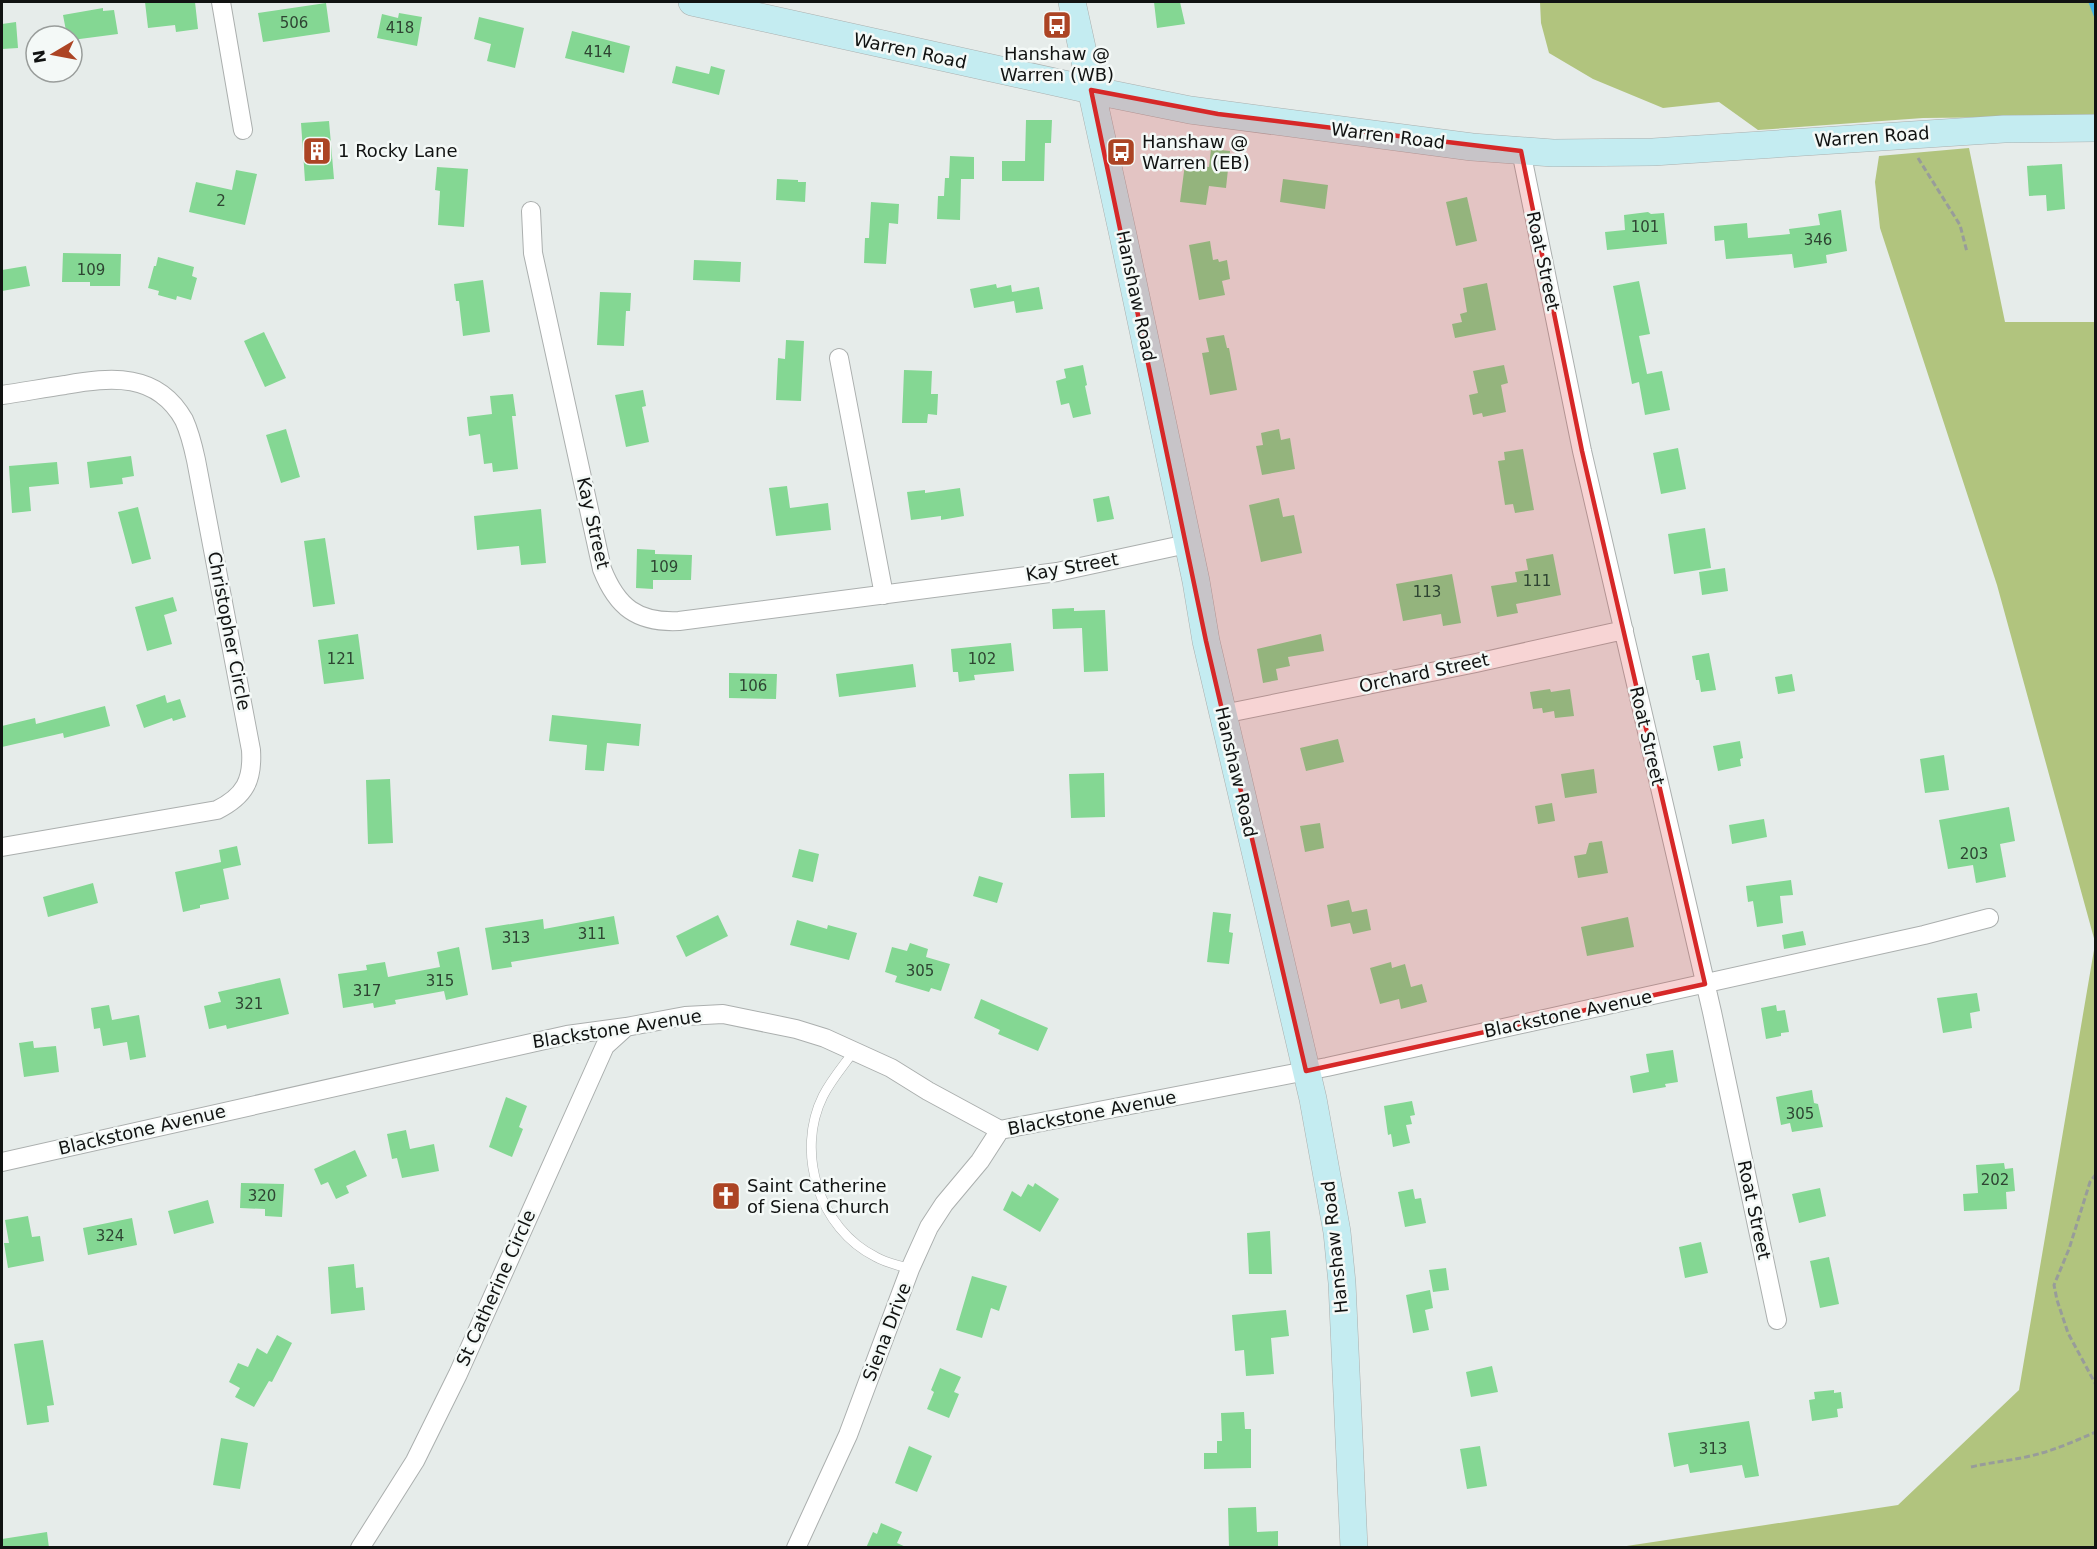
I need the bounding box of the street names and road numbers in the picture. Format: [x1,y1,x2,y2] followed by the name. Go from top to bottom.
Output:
[852,28,969,73] street label: Warren Road
[1330,118,1446,153] street label: Warren Road
[1814,122,1930,151] street label: Warren Road
[1523,209,1564,313] street label: Roat Street
[1112,228,1161,363] street label: Hanshaw Road
[573,475,614,571] street label: Kay Street
[1024,548,1120,585] street label: Kay Street
[204,550,255,712] street label: Christopher Circle
[1357,648,1491,697] street label: Orchard Street
[1626,684,1669,788] street label: Roat Street
[1211,705,1262,839] street label: Hanshaw Road
[1482,985,1654,1042] street label: Blackstone Avenue
[531,1005,703,1052] street label: Blackstone Avenue
[1006,1086,1178,1139] street label: Blackstone Avenue
[56,1100,228,1159] street label: Blackstone Avenue
[1734,1158,1775,1262] street label: Roat Street
[1317,1180,1352,1314] street label: Hanshaw Road
[452,1207,539,1369] street label: St Catherine Circle
[858,1280,915,1384] street label: Siena Drive

